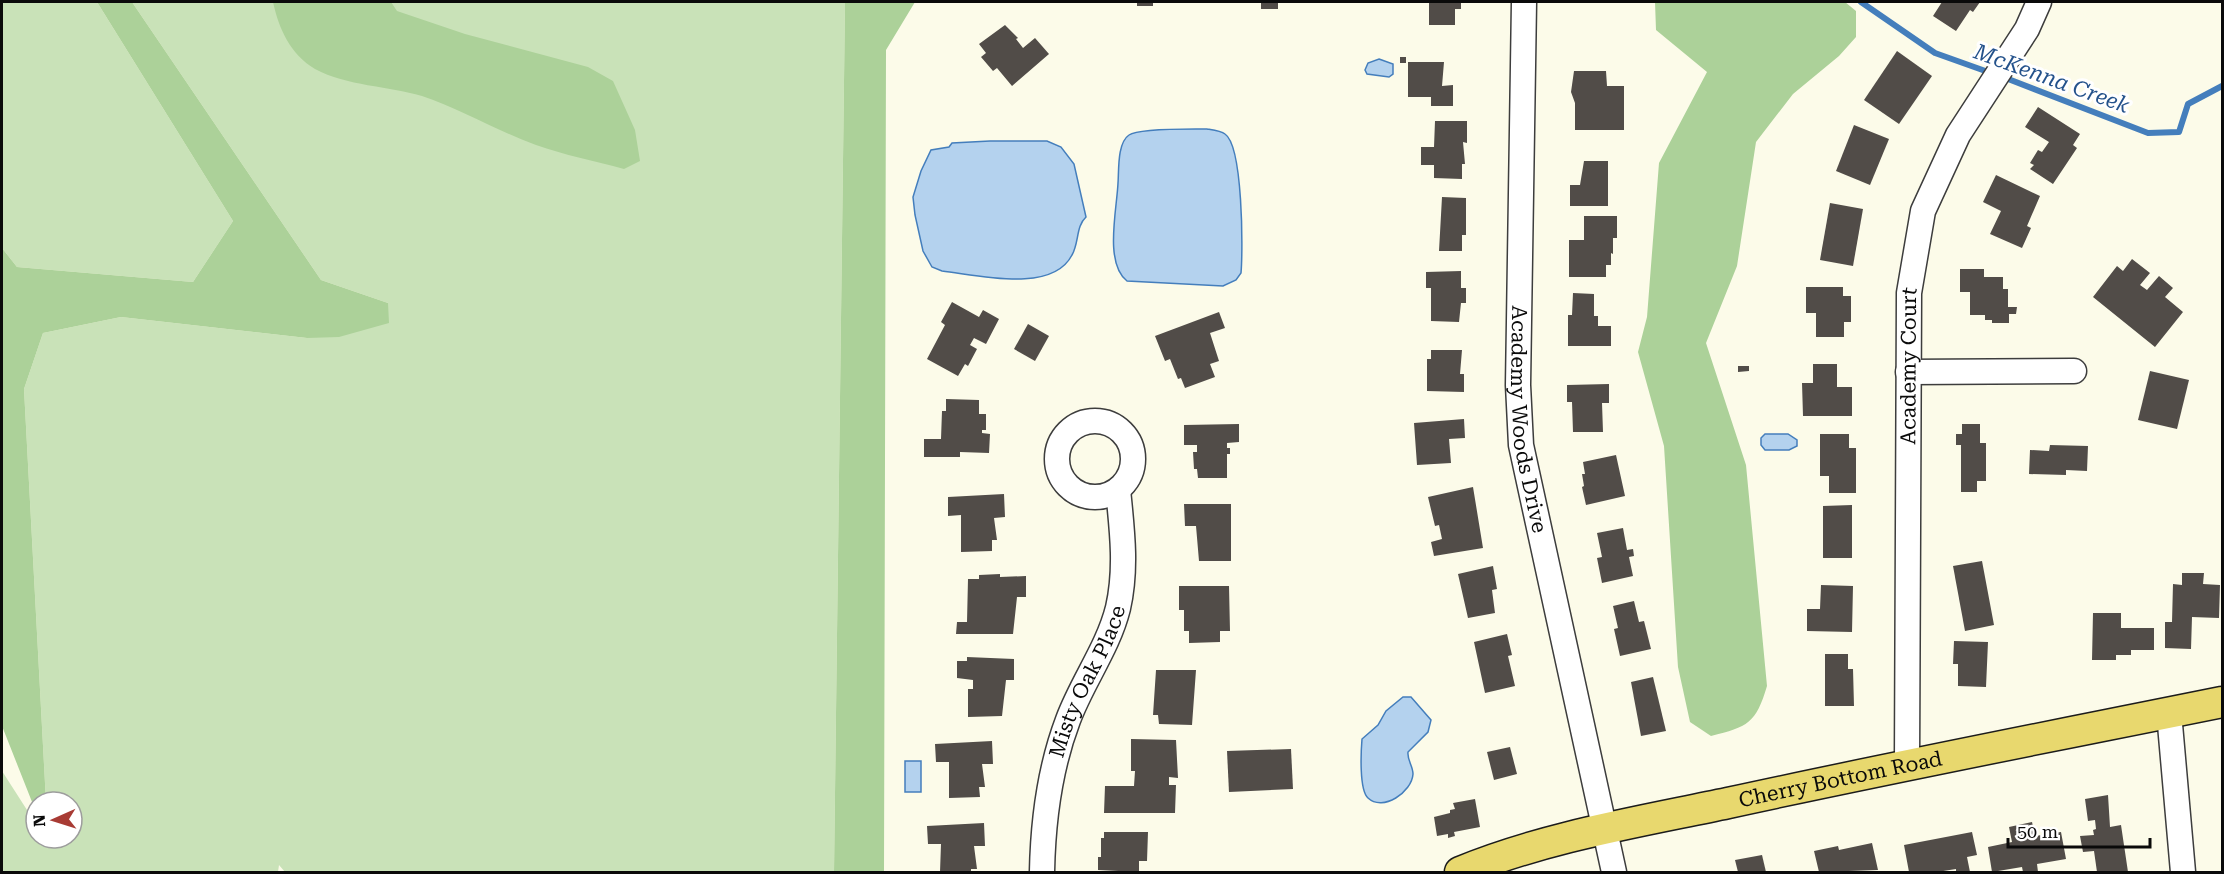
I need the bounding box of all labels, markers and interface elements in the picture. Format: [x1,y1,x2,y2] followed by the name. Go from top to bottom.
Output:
[1970,38,2133,118] water label: McKenna Creek
[1896,285,1922,445] street label: Academy Court
[1506,305,1552,535] street label: Academy Woods Drive
[1045,603,1130,760] street label: Misty Oak Place
[1736,746,1945,812] street label: Cherry Bottom Road
[24,790,84,850] north arrow
[2008,811,2150,849] scale bar
[30,814,49,827] text: N
[2017,821,2058,842] text: 50 m

